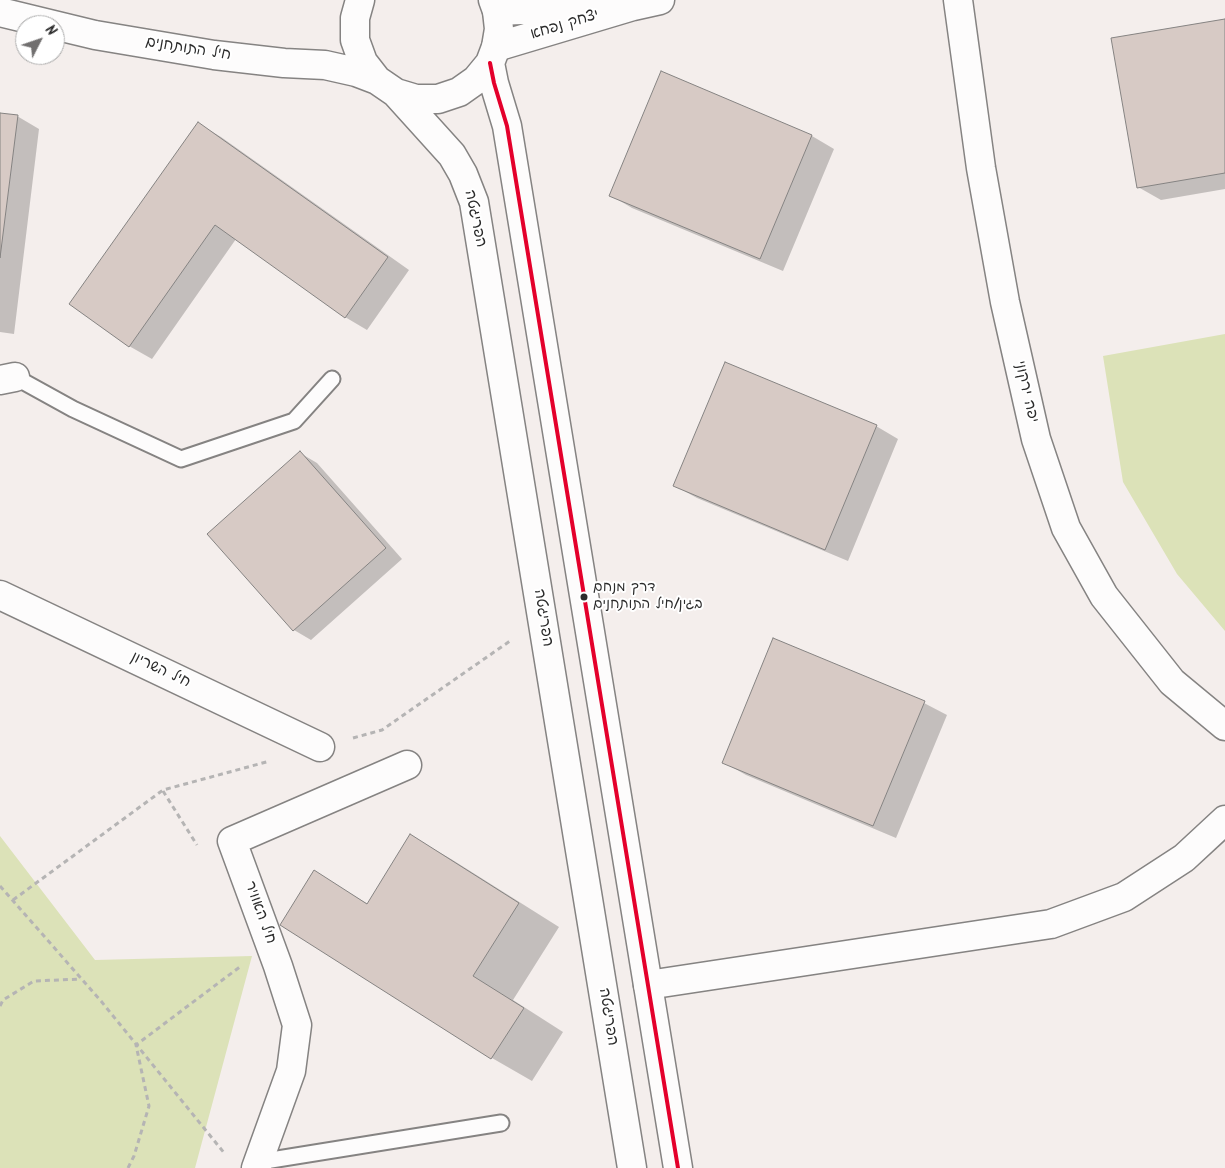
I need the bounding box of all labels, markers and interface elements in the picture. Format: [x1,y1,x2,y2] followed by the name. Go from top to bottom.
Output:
[529,7,601,45] street label: יצחק נפחא
[15,15,65,65] north arrow
[39,20,62,41] text: N
[144,34,232,66] street label: חיל התותחנים
[459,189,489,249] street label: הפריגטה
[1009,359,1041,425] street label: יפה ירקוני
[593,581,703,614] place label: דרך מנחם בגין/חיל התותחנים
[529,588,555,648] street label: הפריגטה
[579,592,589,602] marker: דרך מנחם בגין/חיל התותחנים
[127,649,193,693] street label: חיל השריון
[239,879,279,947] street label: חיל האוויר
[594,987,620,1047] street label: הפריגטה

